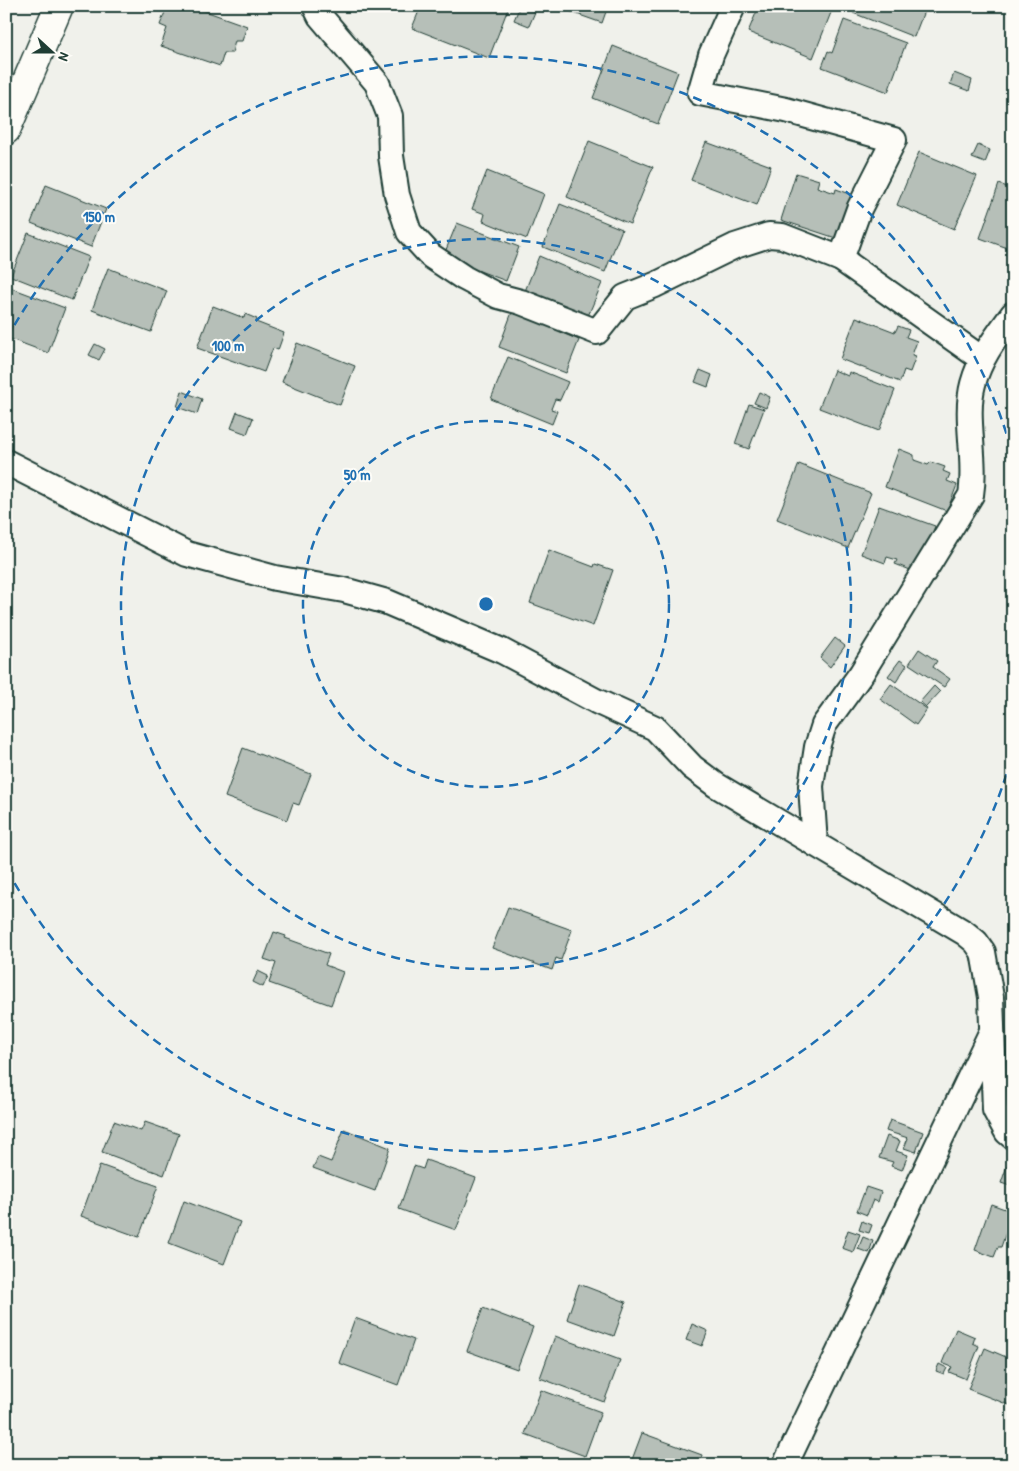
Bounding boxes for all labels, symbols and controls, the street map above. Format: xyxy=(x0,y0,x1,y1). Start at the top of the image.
north arrow xyxy=(28,28,78,78)
text: N xyxy=(54,50,75,64)
text: 150 m xyxy=(83,206,115,227)
text: 100 m xyxy=(212,335,244,356)
text: 50 m xyxy=(344,464,370,485)
centre of rings xyxy=(477,595,495,613)

